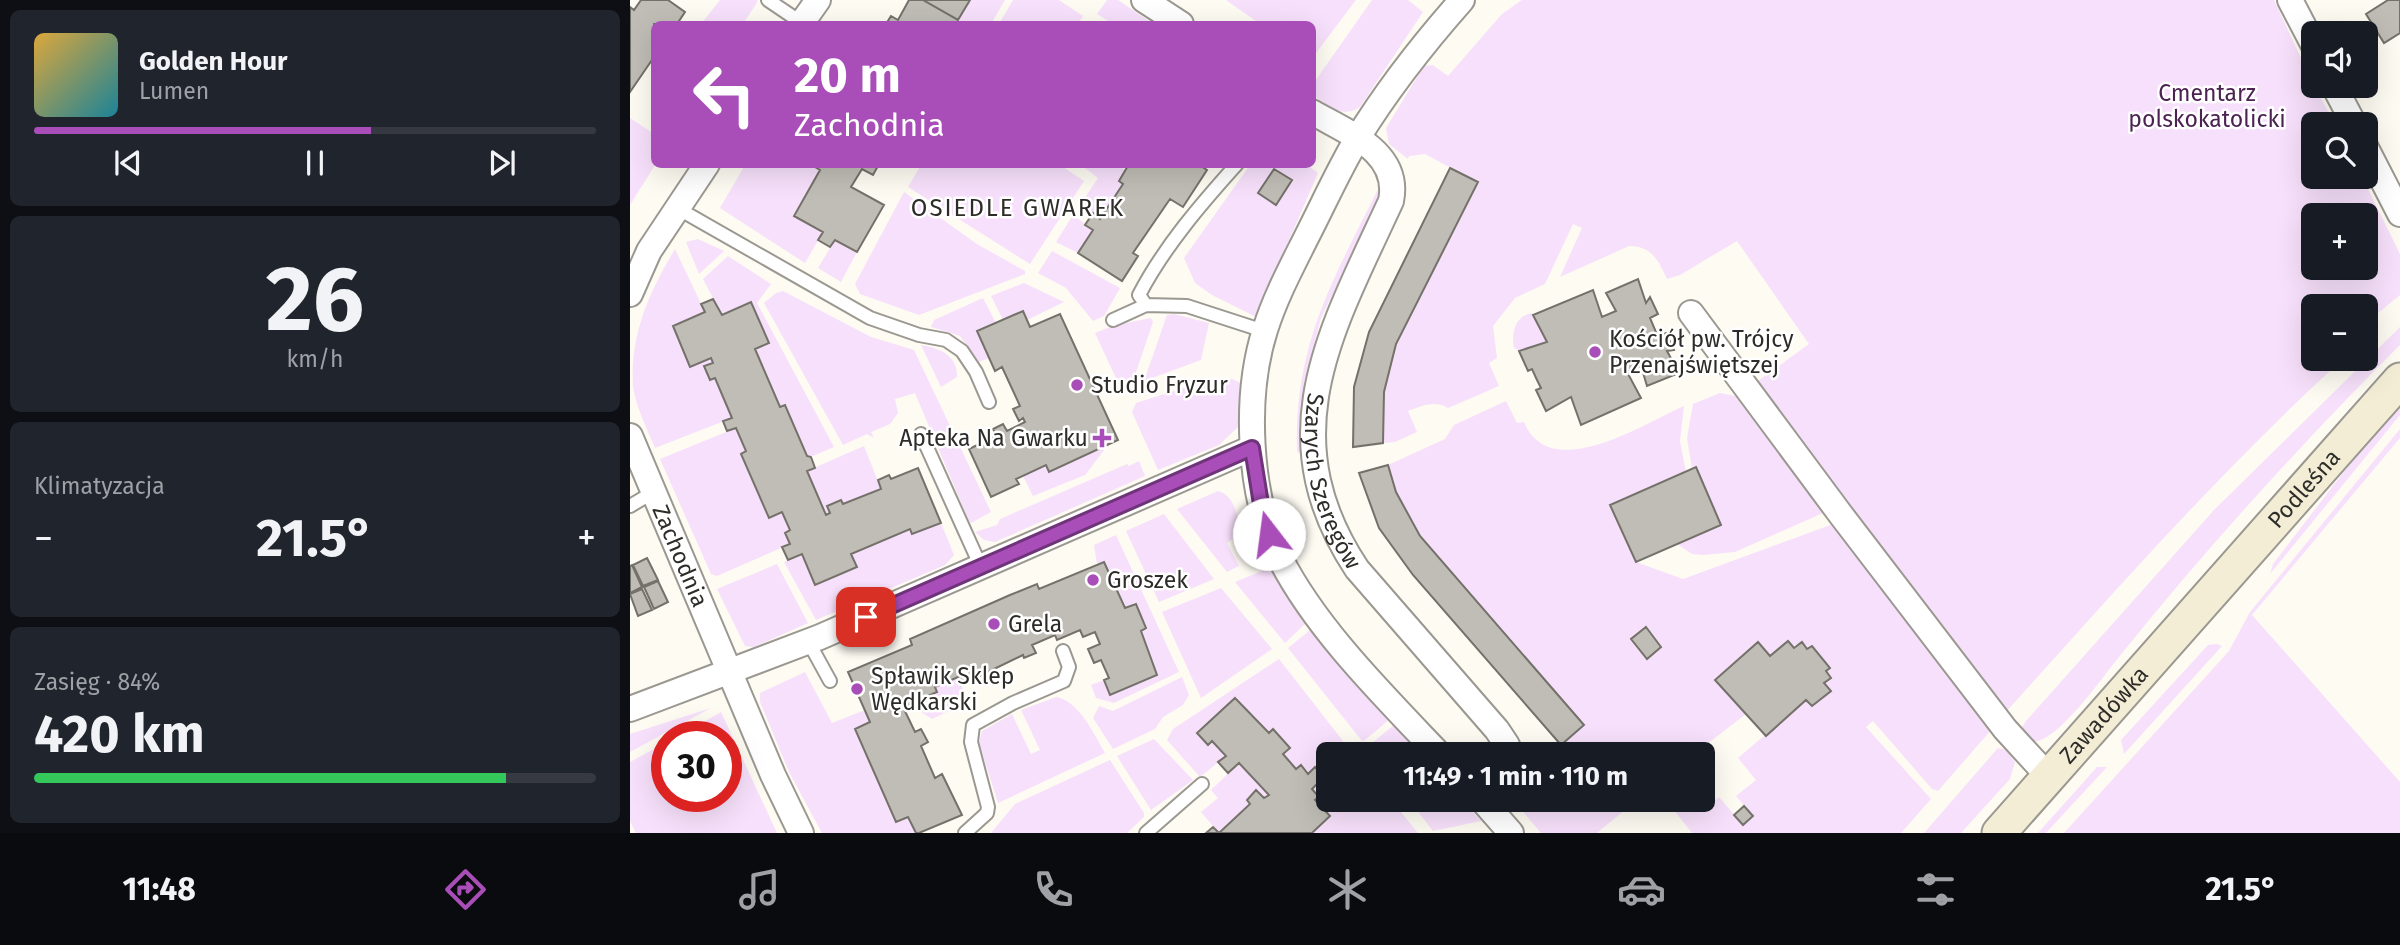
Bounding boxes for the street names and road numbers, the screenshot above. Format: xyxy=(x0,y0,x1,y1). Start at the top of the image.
street label: Szarych Szeregów xyxy=(1299,391,1368,575)
street label: Podleśna xyxy=(2262,443,2346,534)
street label: Zachodnia xyxy=(647,500,714,611)
street label: Zawadówka xyxy=(2053,660,2154,769)

